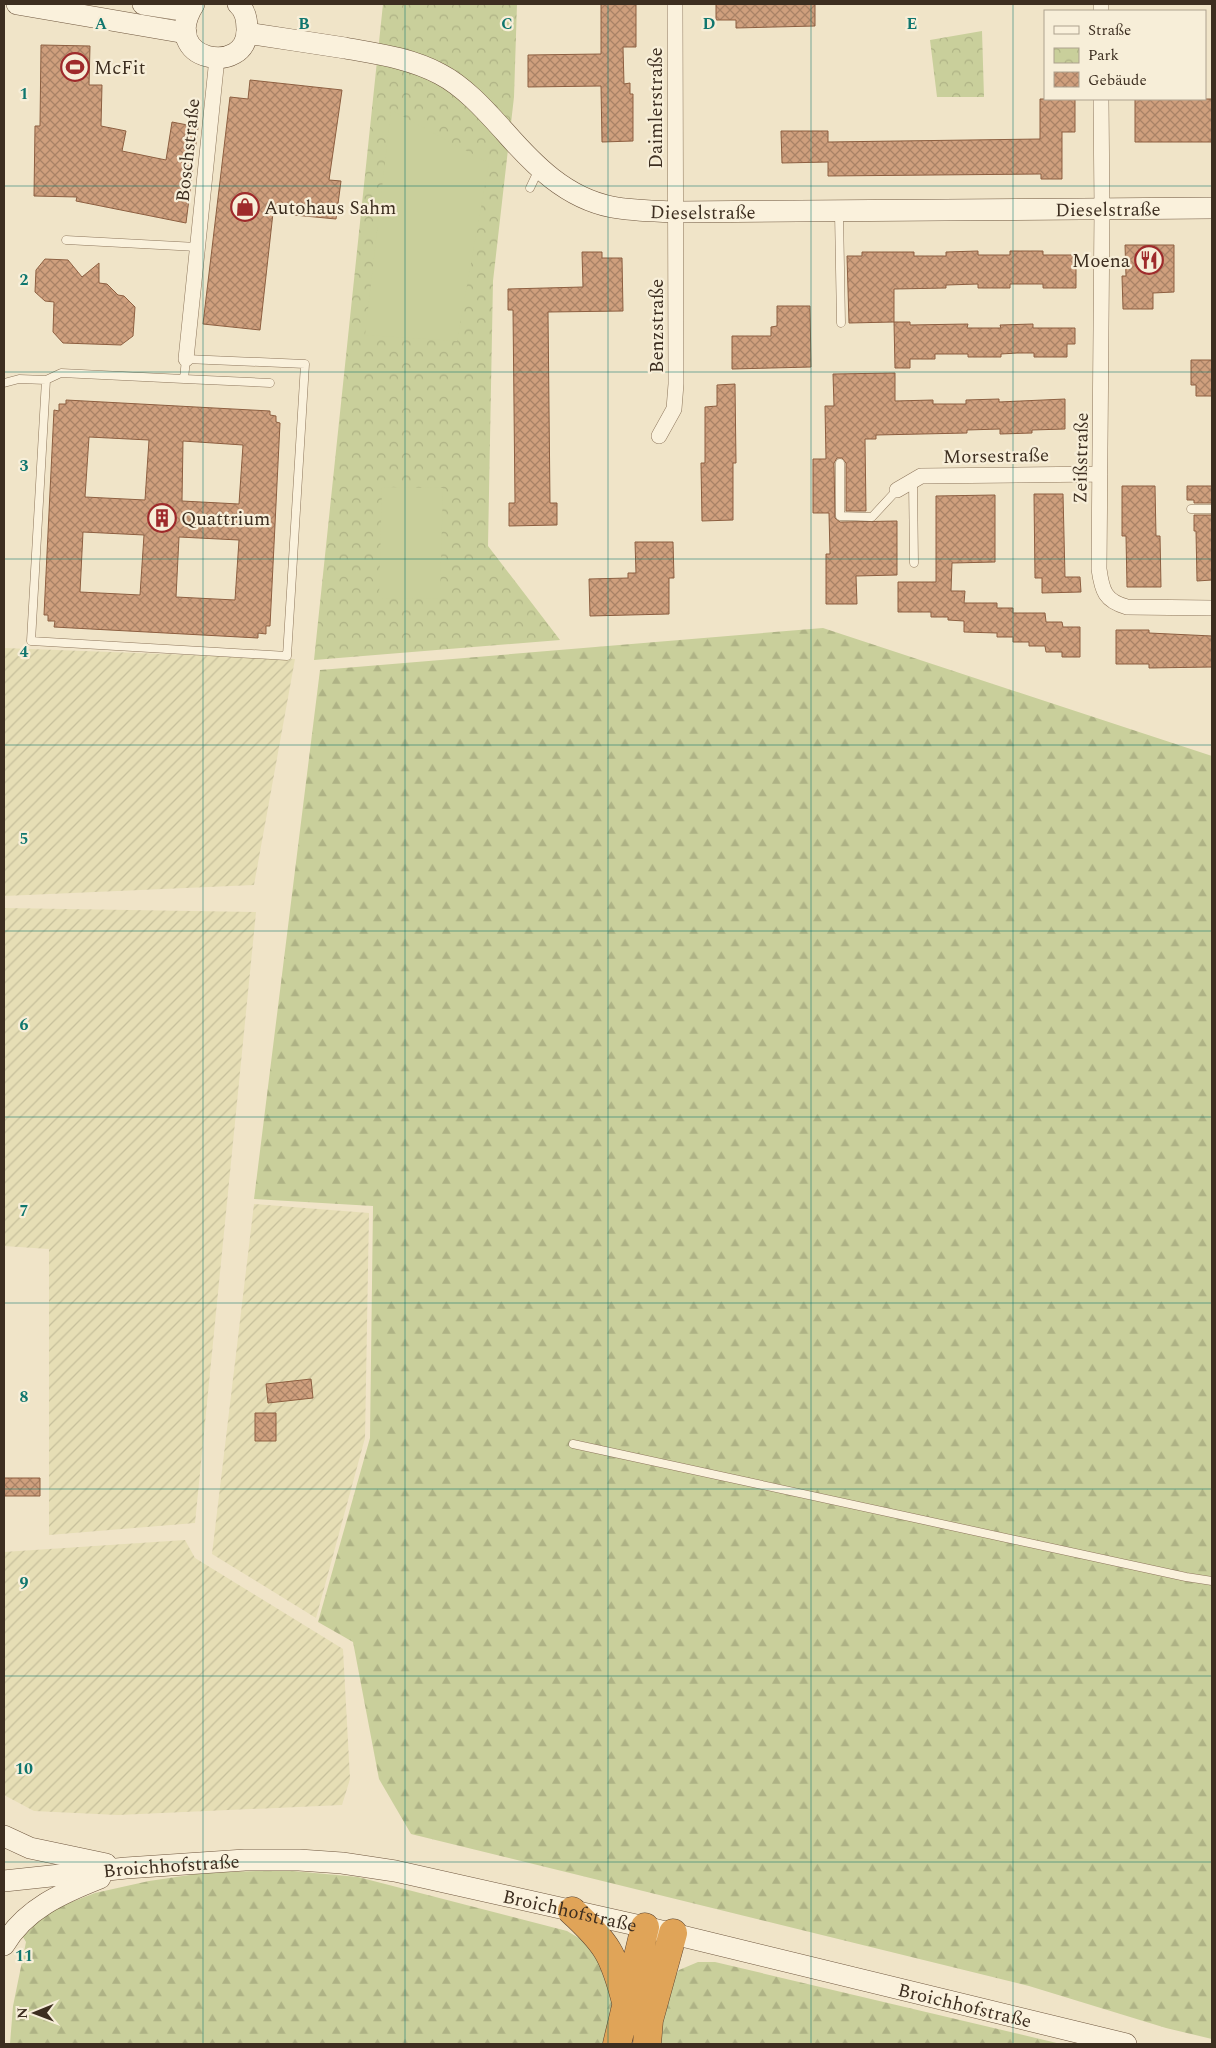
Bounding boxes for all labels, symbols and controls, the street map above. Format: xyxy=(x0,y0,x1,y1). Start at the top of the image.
legend xyxy=(1044,10,1206,100)
text: A xyxy=(95,12,108,36)
text: B xyxy=(298,12,310,36)
text: C xyxy=(501,12,513,36)
text: D xyxy=(703,12,716,36)
text: E xyxy=(907,12,917,36)
text: Straße xyxy=(1088,19,1131,42)
text: Park xyxy=(1088,44,1119,67)
street label: Daimlerstraße xyxy=(642,47,671,169)
sports icon: McFit xyxy=(60,52,90,82)
place label: McFit xyxy=(94,54,146,83)
text: Gebäude xyxy=(1088,69,1147,92)
text: 1 xyxy=(20,82,28,106)
street label: Boschstraße xyxy=(169,97,208,203)
shop icon: Autohaus Sahm xyxy=(230,192,260,222)
place label: Autohaus Sahm xyxy=(264,194,396,223)
street label: Dieselstraße xyxy=(1055,195,1161,225)
street label: Dieselstraße xyxy=(649,198,756,228)
restaurant icon: Moena xyxy=(1134,245,1164,275)
place label: Moena xyxy=(1072,247,1131,276)
text: 2 xyxy=(20,268,29,292)
street label: Benzstraße xyxy=(643,279,672,373)
street label: Zeißstraße xyxy=(1066,412,1097,504)
street label: Morsestraße xyxy=(943,441,1049,472)
text: 3 xyxy=(20,454,29,478)
building icon: Quattrium xyxy=(147,503,177,533)
place label: Quattrium xyxy=(181,505,270,534)
text: 4 xyxy=(20,640,29,664)
text: 5 xyxy=(20,827,28,851)
text: 6 xyxy=(20,1013,29,1037)
text: 7 xyxy=(20,1199,29,1223)
text: 8 xyxy=(20,1385,29,1409)
text: 9 xyxy=(20,1571,29,1595)
text: 10 xyxy=(15,1757,33,1781)
street label: Broichhofstraße xyxy=(102,1847,241,1886)
street label: Broichhofstraße xyxy=(500,1883,640,1941)
text: 11 xyxy=(15,1944,33,1968)
street label: Broichhofstraße xyxy=(895,1976,1034,2037)
north arrow xyxy=(10,1988,60,2038)
text: N xyxy=(12,2007,33,2019)

